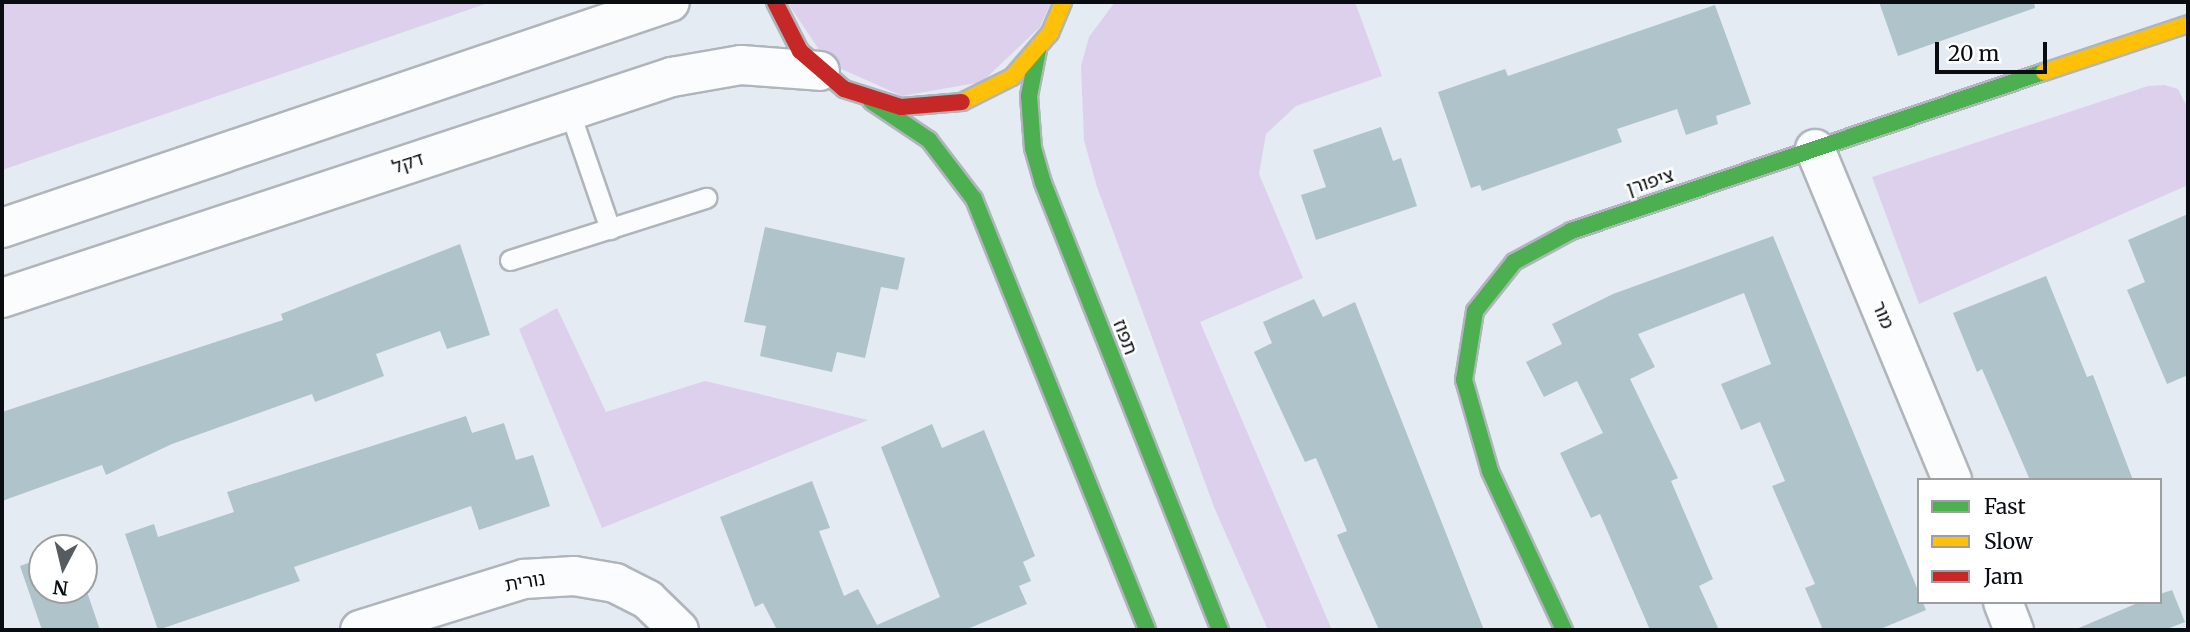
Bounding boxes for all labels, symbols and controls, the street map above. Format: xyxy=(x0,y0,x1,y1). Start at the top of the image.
scale bar xyxy=(1938,28,2050,72)
text: 20 m xyxy=(1948,40,1999,67)
street label: דקל xyxy=(389,147,427,179)
street label: ציפורן xyxy=(1623,164,1677,200)
street label: מור xyxy=(1867,298,1899,332)
street label: תפוז xyxy=(1108,316,1142,358)
legend xyxy=(1917,478,2162,604)
text: Fast xyxy=(1984,493,2026,520)
text: Slow xyxy=(1984,528,2033,555)
north arrow xyxy=(28,534,98,604)
text: Jam xyxy=(1984,563,2023,590)
street label: נורית xyxy=(503,567,547,597)
text: N xyxy=(52,575,70,601)

